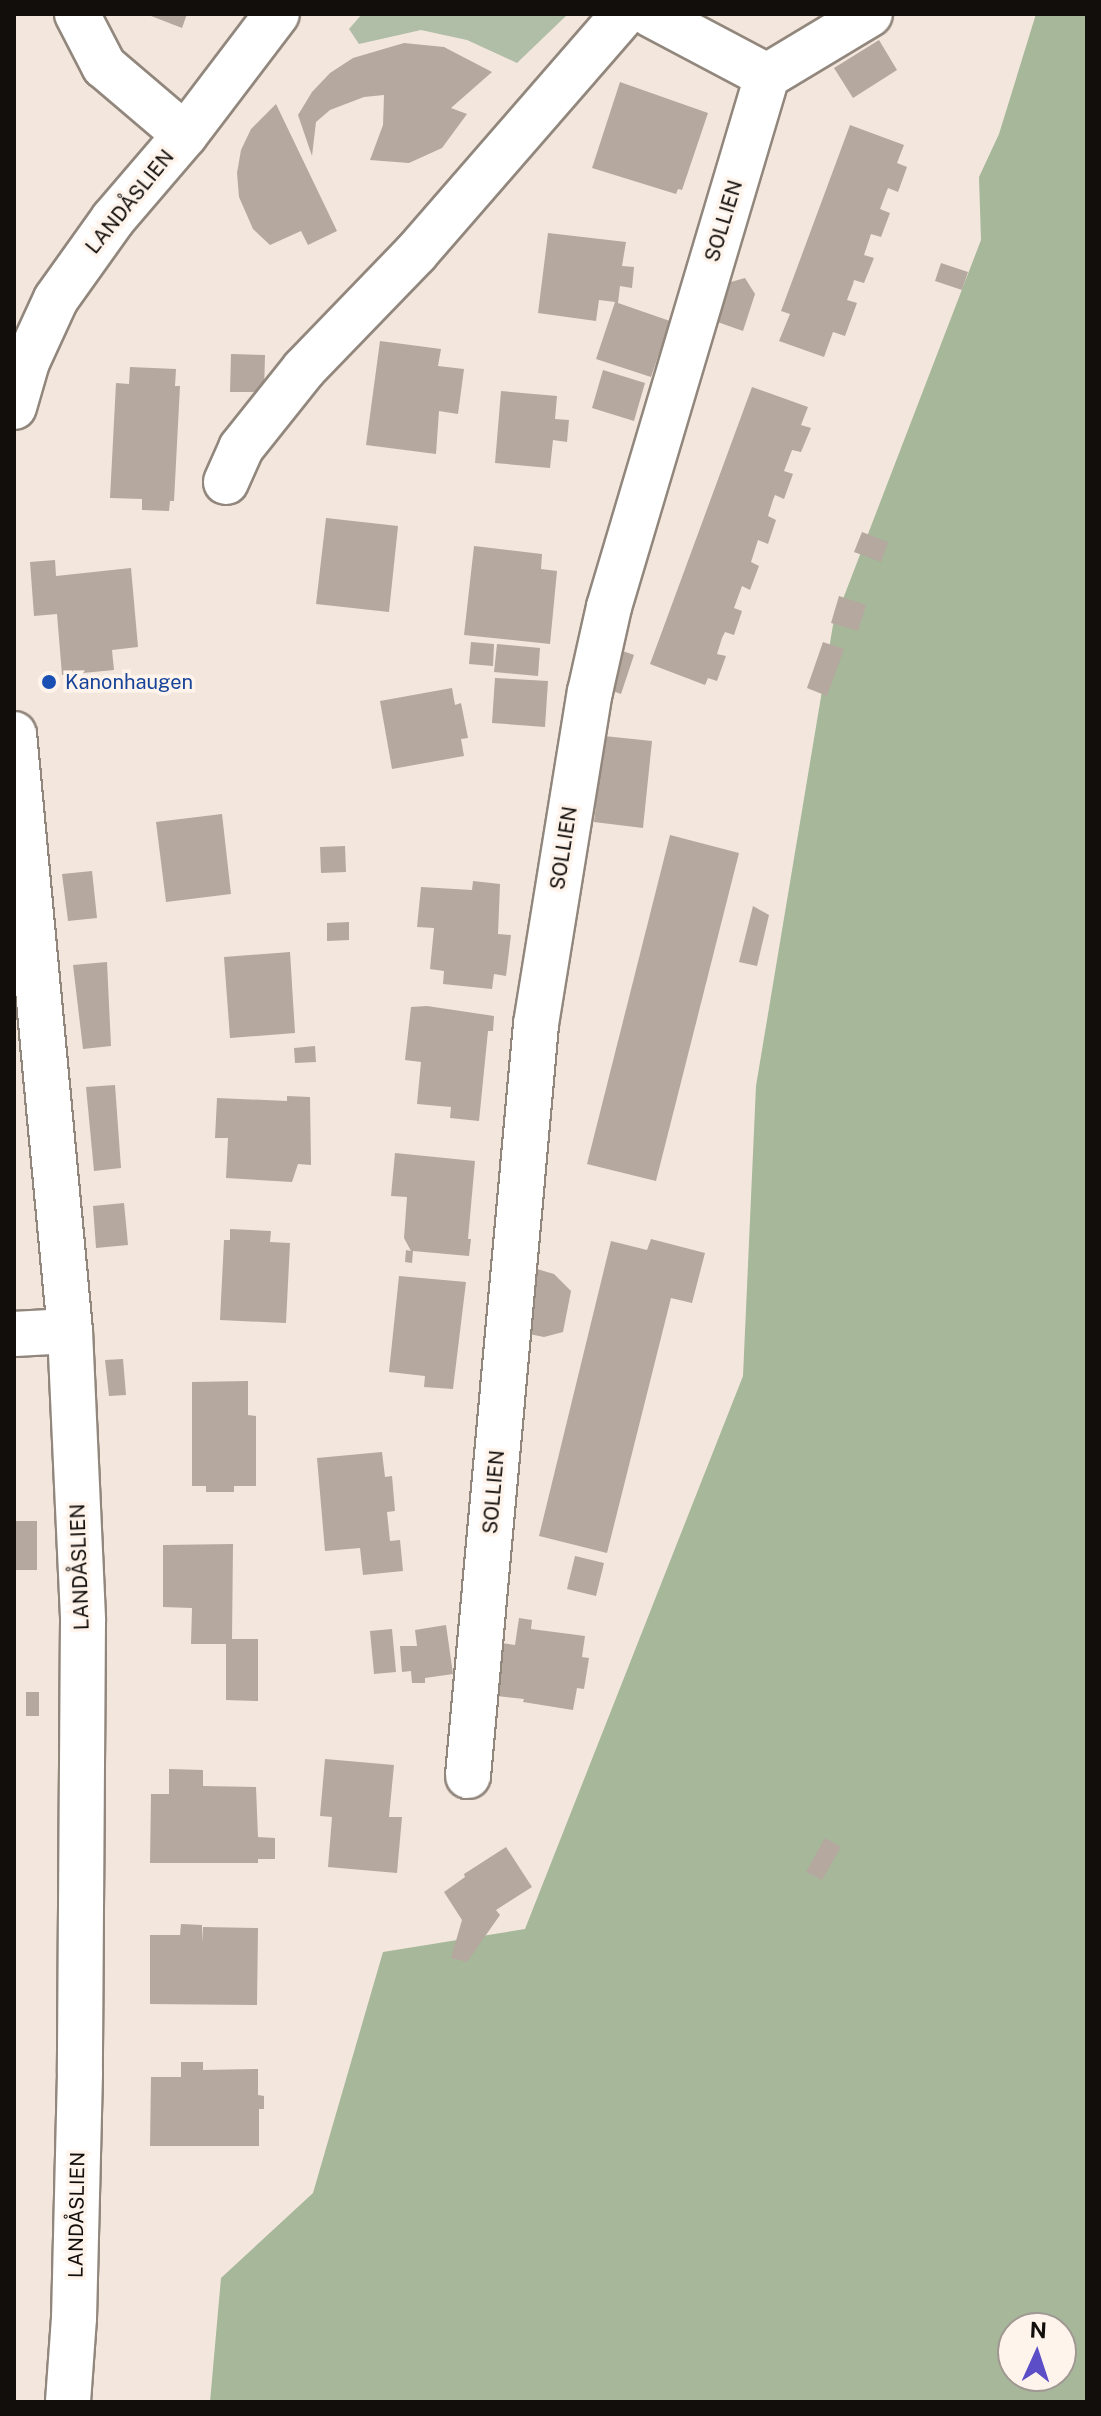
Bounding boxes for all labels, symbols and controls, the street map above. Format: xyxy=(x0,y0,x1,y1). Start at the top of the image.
street label: LANDÅSLIEN xyxy=(81,145,179,259)
street label: SOLLIEN xyxy=(700,177,748,265)
place label: Kanonhaugen xyxy=(65,670,193,694)
marker: Kanonhaugen xyxy=(40,673,58,691)
street label: SOLLIEN xyxy=(546,805,582,891)
street label: SOLLIEN xyxy=(478,1449,510,1535)
street label: LANDÅSLIEN xyxy=(66,1503,94,1631)
street label: LANDÅSLIEN xyxy=(64,2152,90,2278)
north arrow xyxy=(997,2312,1077,2392)
text: N xyxy=(1029,2317,1047,2343)

